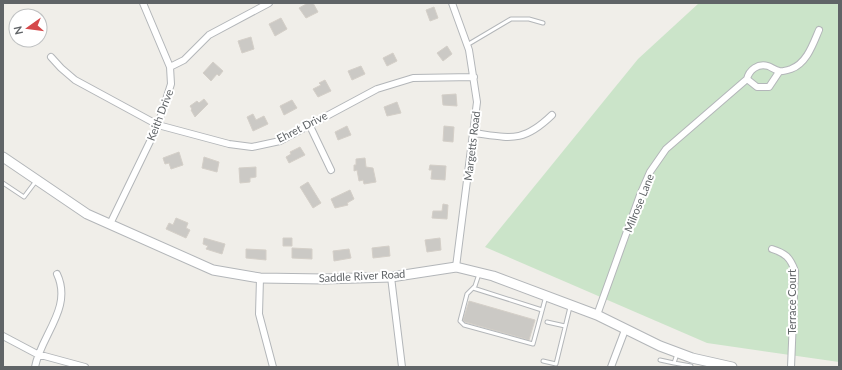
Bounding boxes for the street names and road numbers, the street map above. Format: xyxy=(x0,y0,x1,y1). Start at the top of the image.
street label: Keith Drive xyxy=(144,87,175,143)
street label: Ehret Drive xyxy=(274,108,329,145)
street label: Margetts Road xyxy=(461,110,482,182)
street label: Milrose Lane xyxy=(621,172,656,234)
street label: Saddle River Road xyxy=(318,267,406,284)
street label: Terrace Court xyxy=(785,269,798,335)

